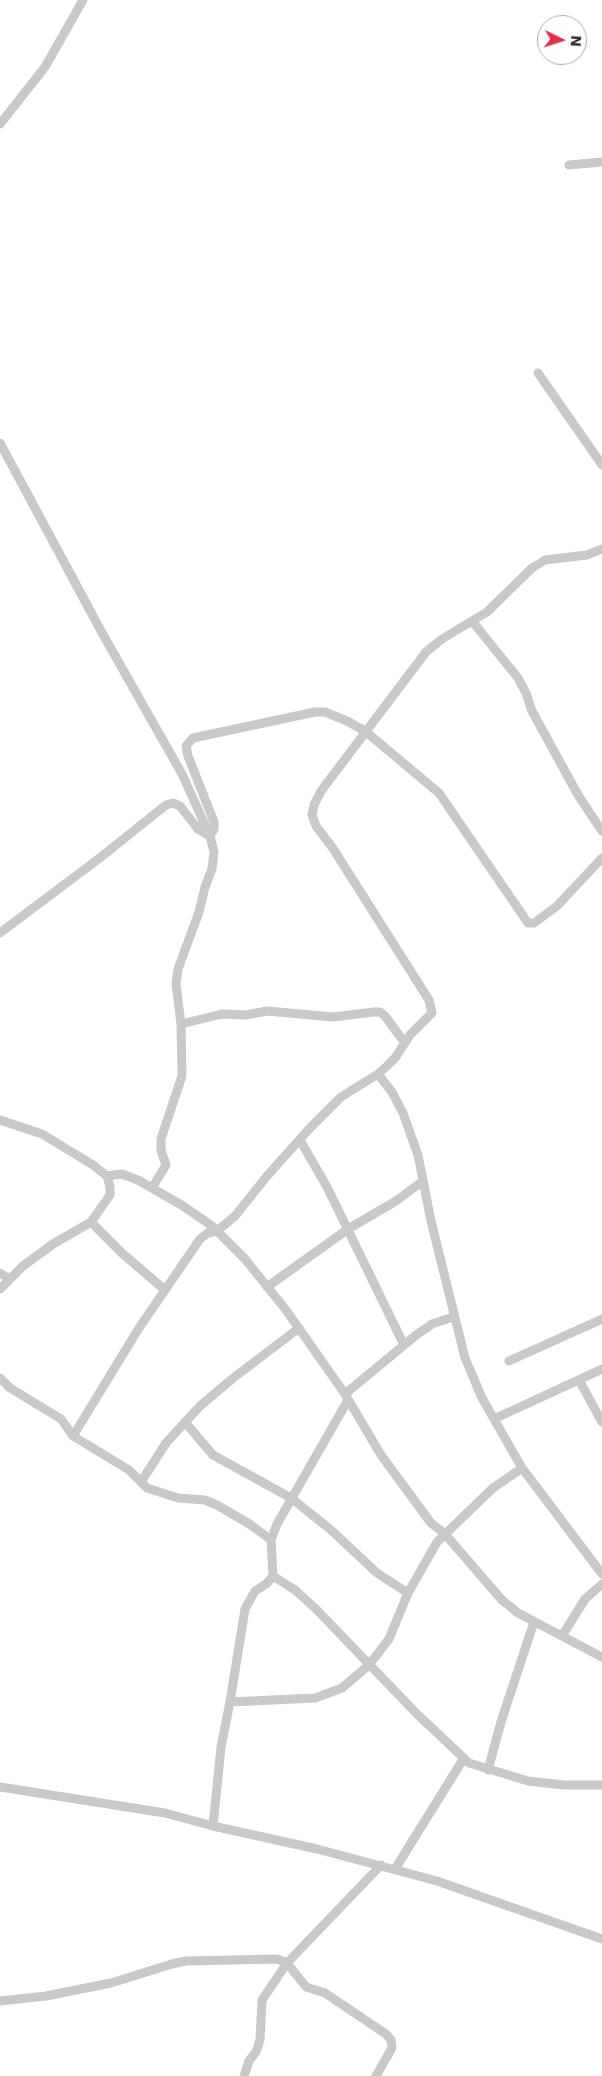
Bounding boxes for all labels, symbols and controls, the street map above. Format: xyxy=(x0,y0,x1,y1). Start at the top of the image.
north arrow xyxy=(537,15,587,65)
text: N xyxy=(568,35,584,47)

